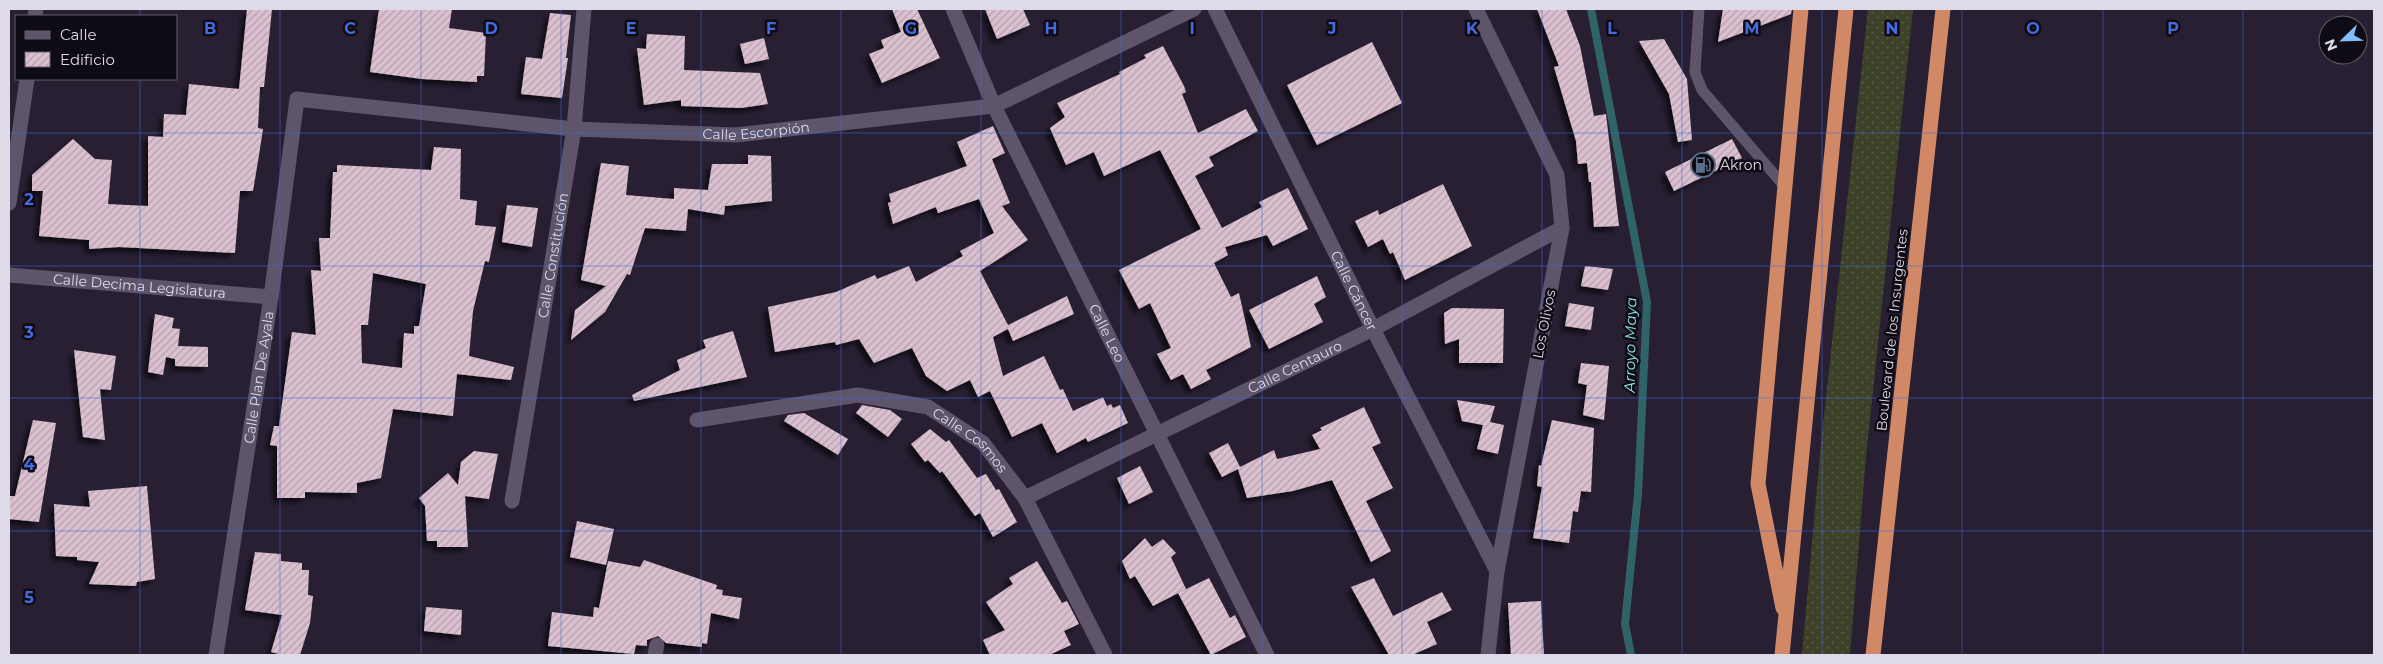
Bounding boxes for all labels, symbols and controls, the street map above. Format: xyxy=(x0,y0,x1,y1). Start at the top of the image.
legend xyxy=(15,15,178,80)
north arrow xyxy=(2318,15,2368,65)
text: B xyxy=(204,19,216,38)
text: C xyxy=(344,19,356,38)
text: D xyxy=(484,19,498,38)
text: E xyxy=(626,19,636,38)
text: F xyxy=(766,19,776,38)
text: G xyxy=(905,19,917,38)
text: H xyxy=(1045,19,1057,38)
text: I xyxy=(1189,19,1195,38)
text: J xyxy=(1327,19,1336,38)
text: K xyxy=(1466,19,1479,38)
text: L xyxy=(1607,19,1617,38)
text: M xyxy=(1744,19,1760,38)
text: N xyxy=(1886,19,1898,38)
text: O xyxy=(2026,19,2040,38)
text: P xyxy=(2167,19,2179,38)
text: Calle xyxy=(60,25,97,44)
text: N xyxy=(2321,36,2342,54)
text: Edificio xyxy=(60,50,115,69)
street label: Calle Escorpión xyxy=(702,118,811,144)
fuel station icon: Akron xyxy=(1690,152,1716,178)
place label: Akron xyxy=(1720,156,1762,174)
text: 2 xyxy=(24,190,34,209)
street label: Calle Constitución xyxy=(534,191,572,319)
street label: Boulevard de los Insurgentes xyxy=(1872,228,1912,432)
street label: Calle Cáncer xyxy=(1327,247,1382,334)
street label: Calle Decima Legislatura xyxy=(52,270,227,302)
street label: Los Olivos xyxy=(1529,288,1560,360)
water label: Arroyo Maya xyxy=(1620,297,1640,394)
street label: Calle Leo xyxy=(1085,301,1129,366)
street label: Calle Plan De Ayala xyxy=(240,310,278,445)
text: 3 xyxy=(23,323,34,342)
street label: Calle Centauro xyxy=(1245,336,1345,397)
street label: Calle Cosmos xyxy=(929,403,1012,476)
text: 4 xyxy=(23,455,35,474)
text: 5 xyxy=(24,588,34,607)

